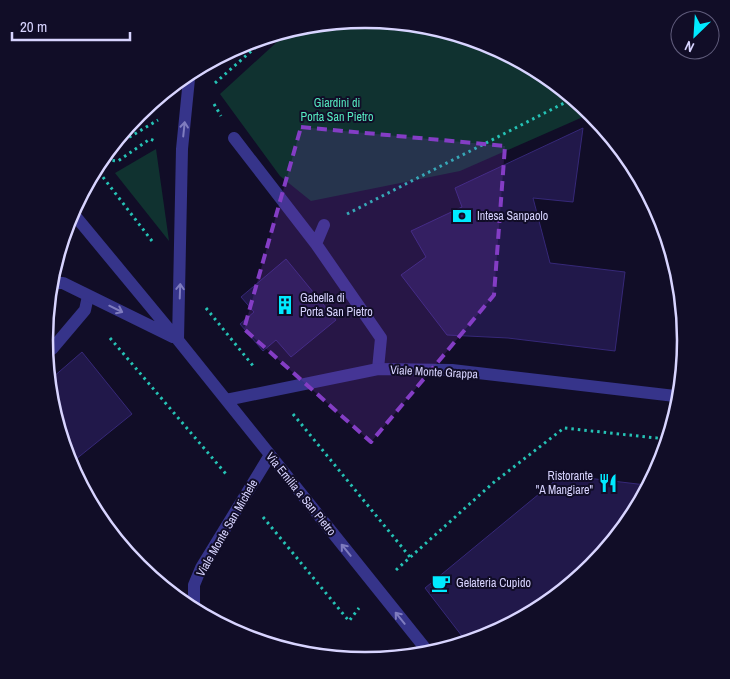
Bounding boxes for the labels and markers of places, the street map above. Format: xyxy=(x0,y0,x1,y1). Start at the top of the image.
bank icon: Intesa Sanpaolo xyxy=(451,205,473,227)
place label: Intesa Sanpaolo xyxy=(477,208,548,224)
place label: Gabella di Porta San Pietro xyxy=(300,290,373,320)
building icon: Gabella di Porta San Pietro xyxy=(274,294,296,316)
place label: Ristorante "A Mangiare" xyxy=(536,468,594,498)
restaurant icon: Ristorante "A Mangiare" xyxy=(597,472,619,494)
cafe icon: Gelateria Cupido xyxy=(430,572,452,594)
place label: Gelateria Cupido xyxy=(456,575,531,591)

